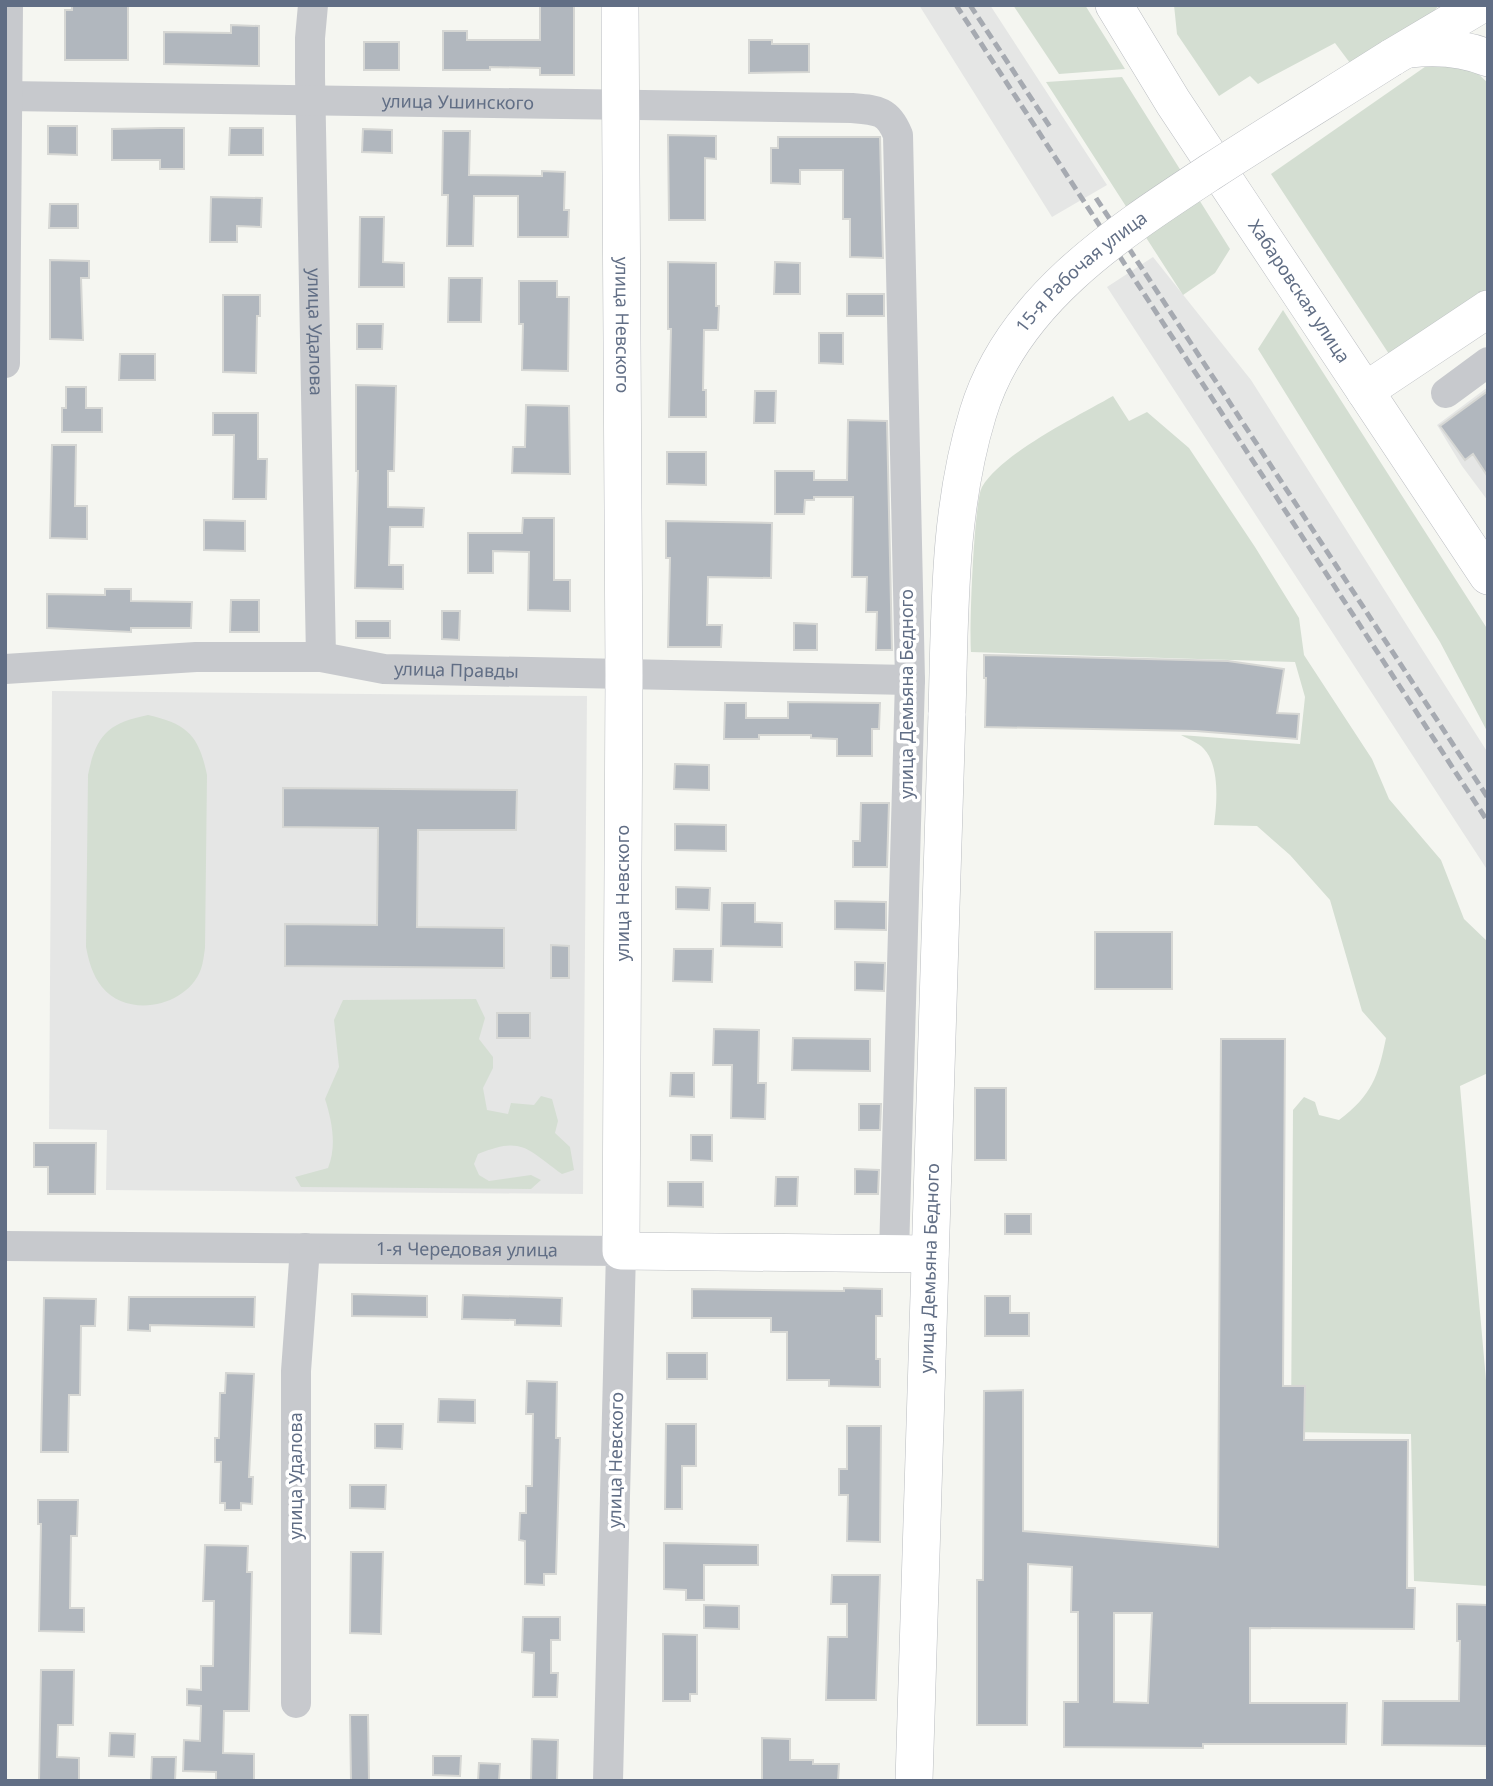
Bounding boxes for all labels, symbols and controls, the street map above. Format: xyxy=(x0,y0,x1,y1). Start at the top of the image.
street label: улица Ушинского xyxy=(382,88,534,114)
street label: 15-я Рабочая улица xyxy=(1010,205,1151,337)
street label: Хабаровская улица xyxy=(1243,215,1356,367)
street label: улица Невского xyxy=(611,257,635,393)
street label: улица Удалова xyxy=(303,268,329,396)
street label: улица Демьяна Бедного xyxy=(894,589,918,799)
street label: улица Правды xyxy=(394,656,519,683)
street label: улица Невского xyxy=(610,825,634,961)
street label: улица Демьяна Бедного xyxy=(914,1163,944,1374)
street label: 1-я Чередовая улица xyxy=(376,1236,558,1261)
street label: улица Невского xyxy=(602,1392,628,1528)
street label: улица Удалова xyxy=(283,1412,307,1540)

